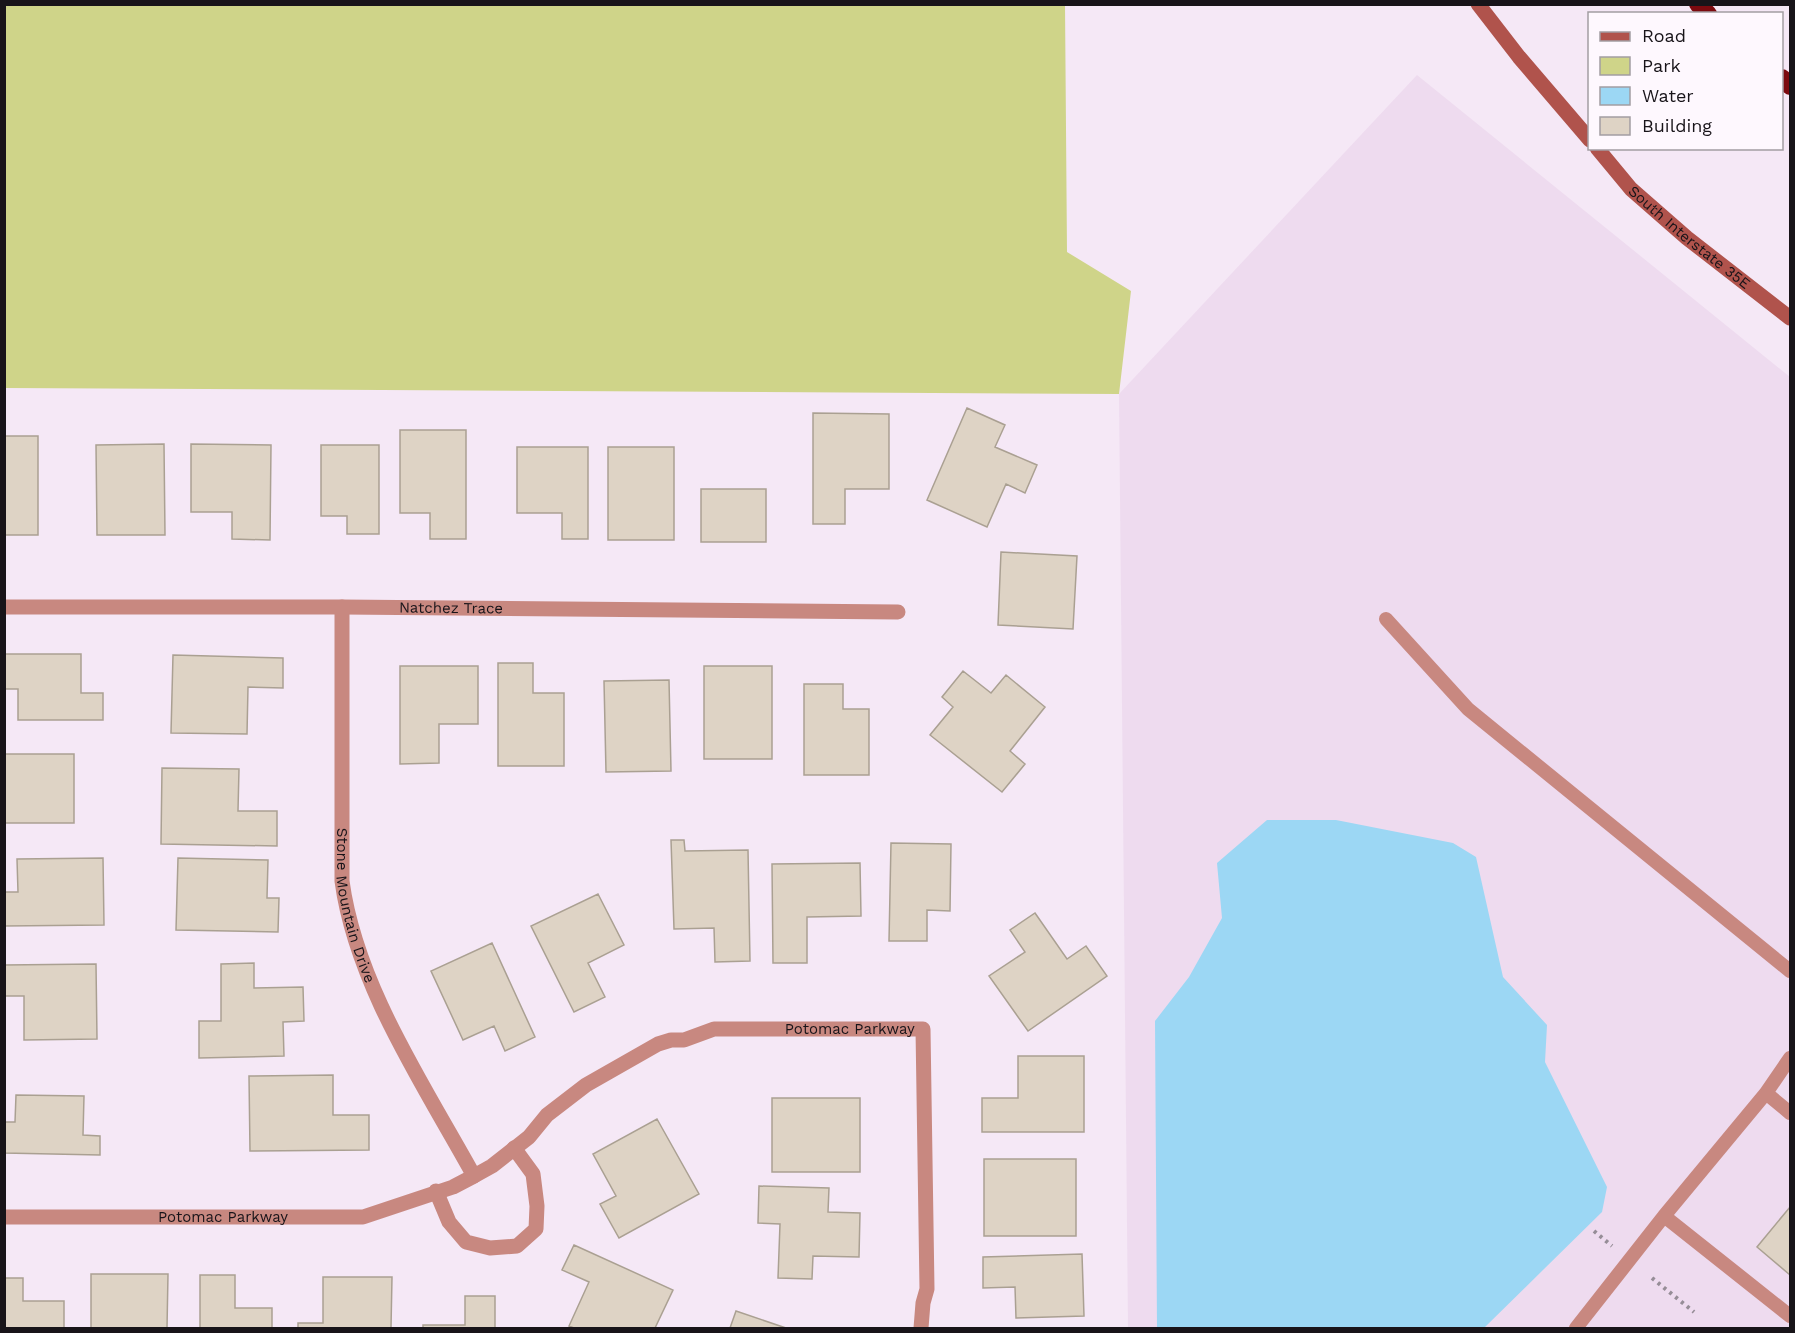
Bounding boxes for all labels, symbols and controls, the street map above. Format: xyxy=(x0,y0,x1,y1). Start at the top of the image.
legend xyxy=(1588,12,1783,150)
text: Road xyxy=(1642,25,1686,46)
text: Park xyxy=(1642,55,1681,76)
text: Water xyxy=(1642,85,1694,106)
text: Building xyxy=(1642,115,1712,136)
street label: South Interstate 35E xyxy=(1625,182,1754,293)
street label: Natchez Trace xyxy=(399,599,503,617)
street label: Stone Mountain Drive xyxy=(332,828,379,985)
street label: Potomac Parkway xyxy=(785,1020,915,1038)
street label: Potomac Parkway xyxy=(158,1208,288,1226)

